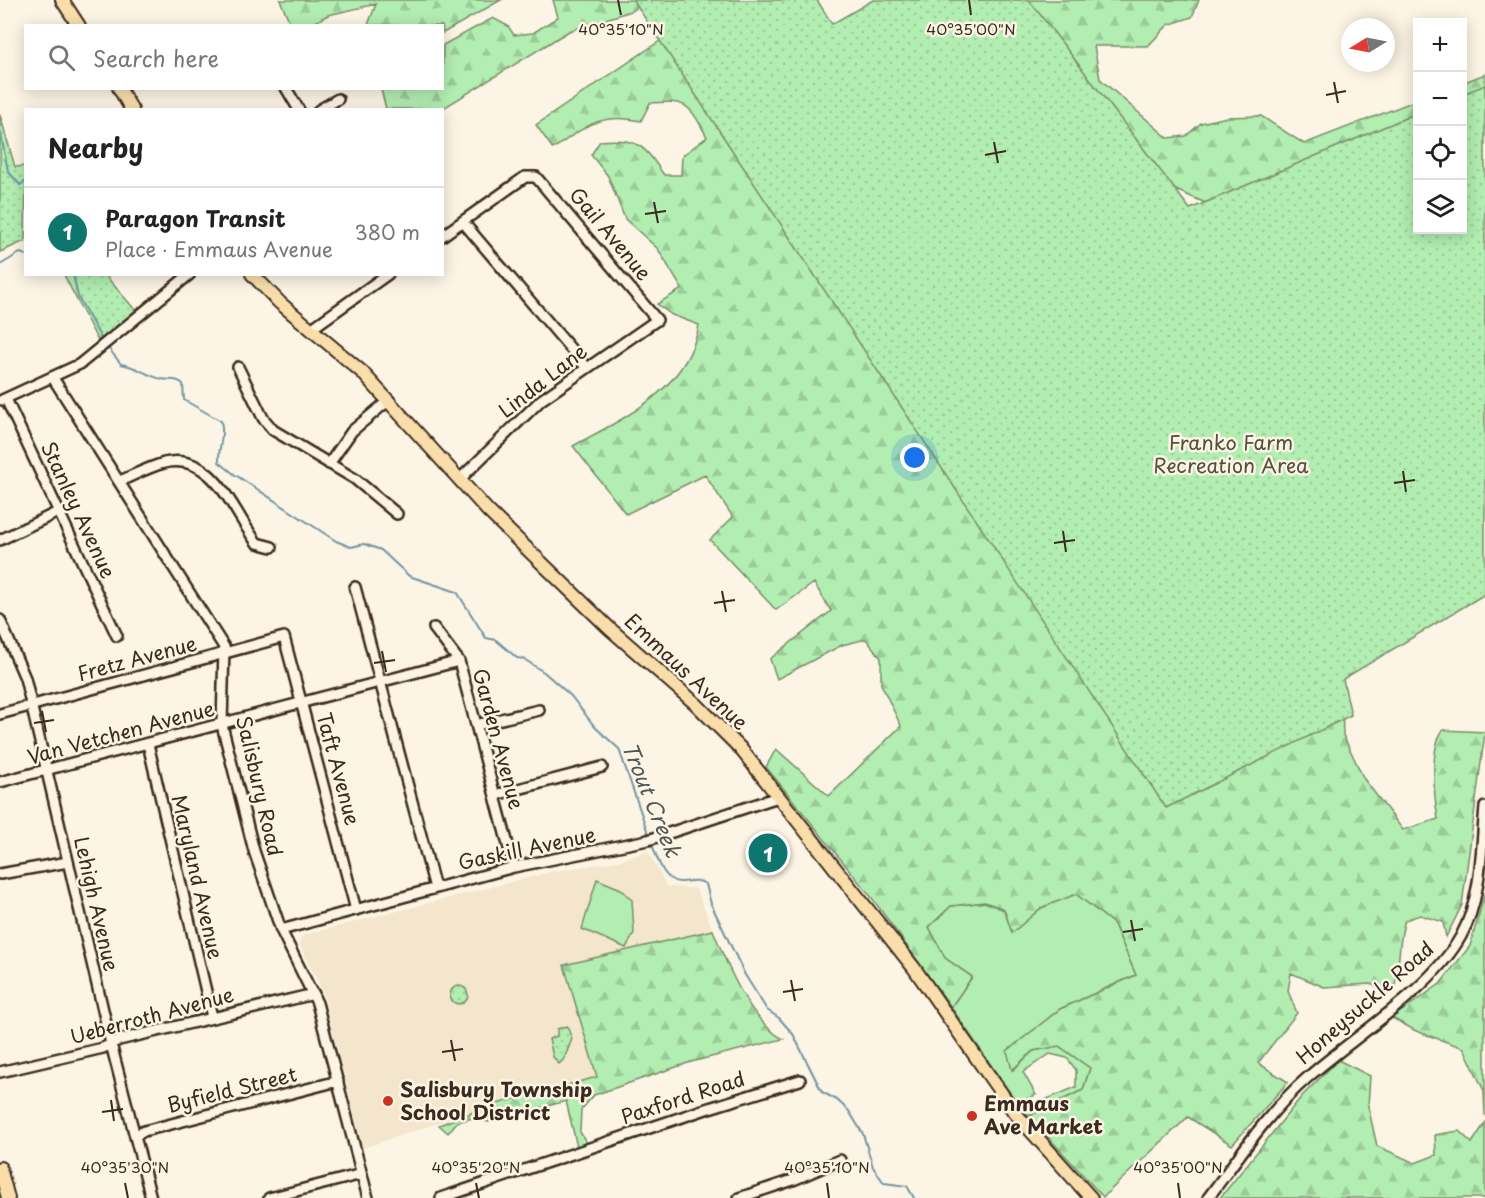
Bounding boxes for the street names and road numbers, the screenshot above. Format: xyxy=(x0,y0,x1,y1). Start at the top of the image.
street label: Gail Avenue xyxy=(563,180,659,287)
street label: Linda Lane xyxy=(491,336,593,425)
street label: Stanley Avenue xyxy=(34,436,124,583)
street label: Emmaus Avenue xyxy=(618,606,755,737)
street label: Fretz Avenue xyxy=(74,628,200,688)
street label: Garden Avenue xyxy=(466,665,532,813)
street label: Van Vetchen Avenue xyxy=(24,693,218,771)
street label: Taft Avenue xyxy=(310,709,368,829)
street label: Salisbury Road xyxy=(229,713,291,859)
street label: Maryland Avenue xyxy=(164,792,231,962)
street label: Gaskill Avenue xyxy=(455,819,598,877)
street label: Lehigh Avenue xyxy=(67,834,127,974)
street label: Honeysuckle Road xyxy=(1289,934,1440,1071)
street label: Ueberroth Avenue xyxy=(67,979,237,1051)
street label: Byfield Street xyxy=(164,1058,300,1120)
street label: Paxford Road xyxy=(617,1063,748,1131)

